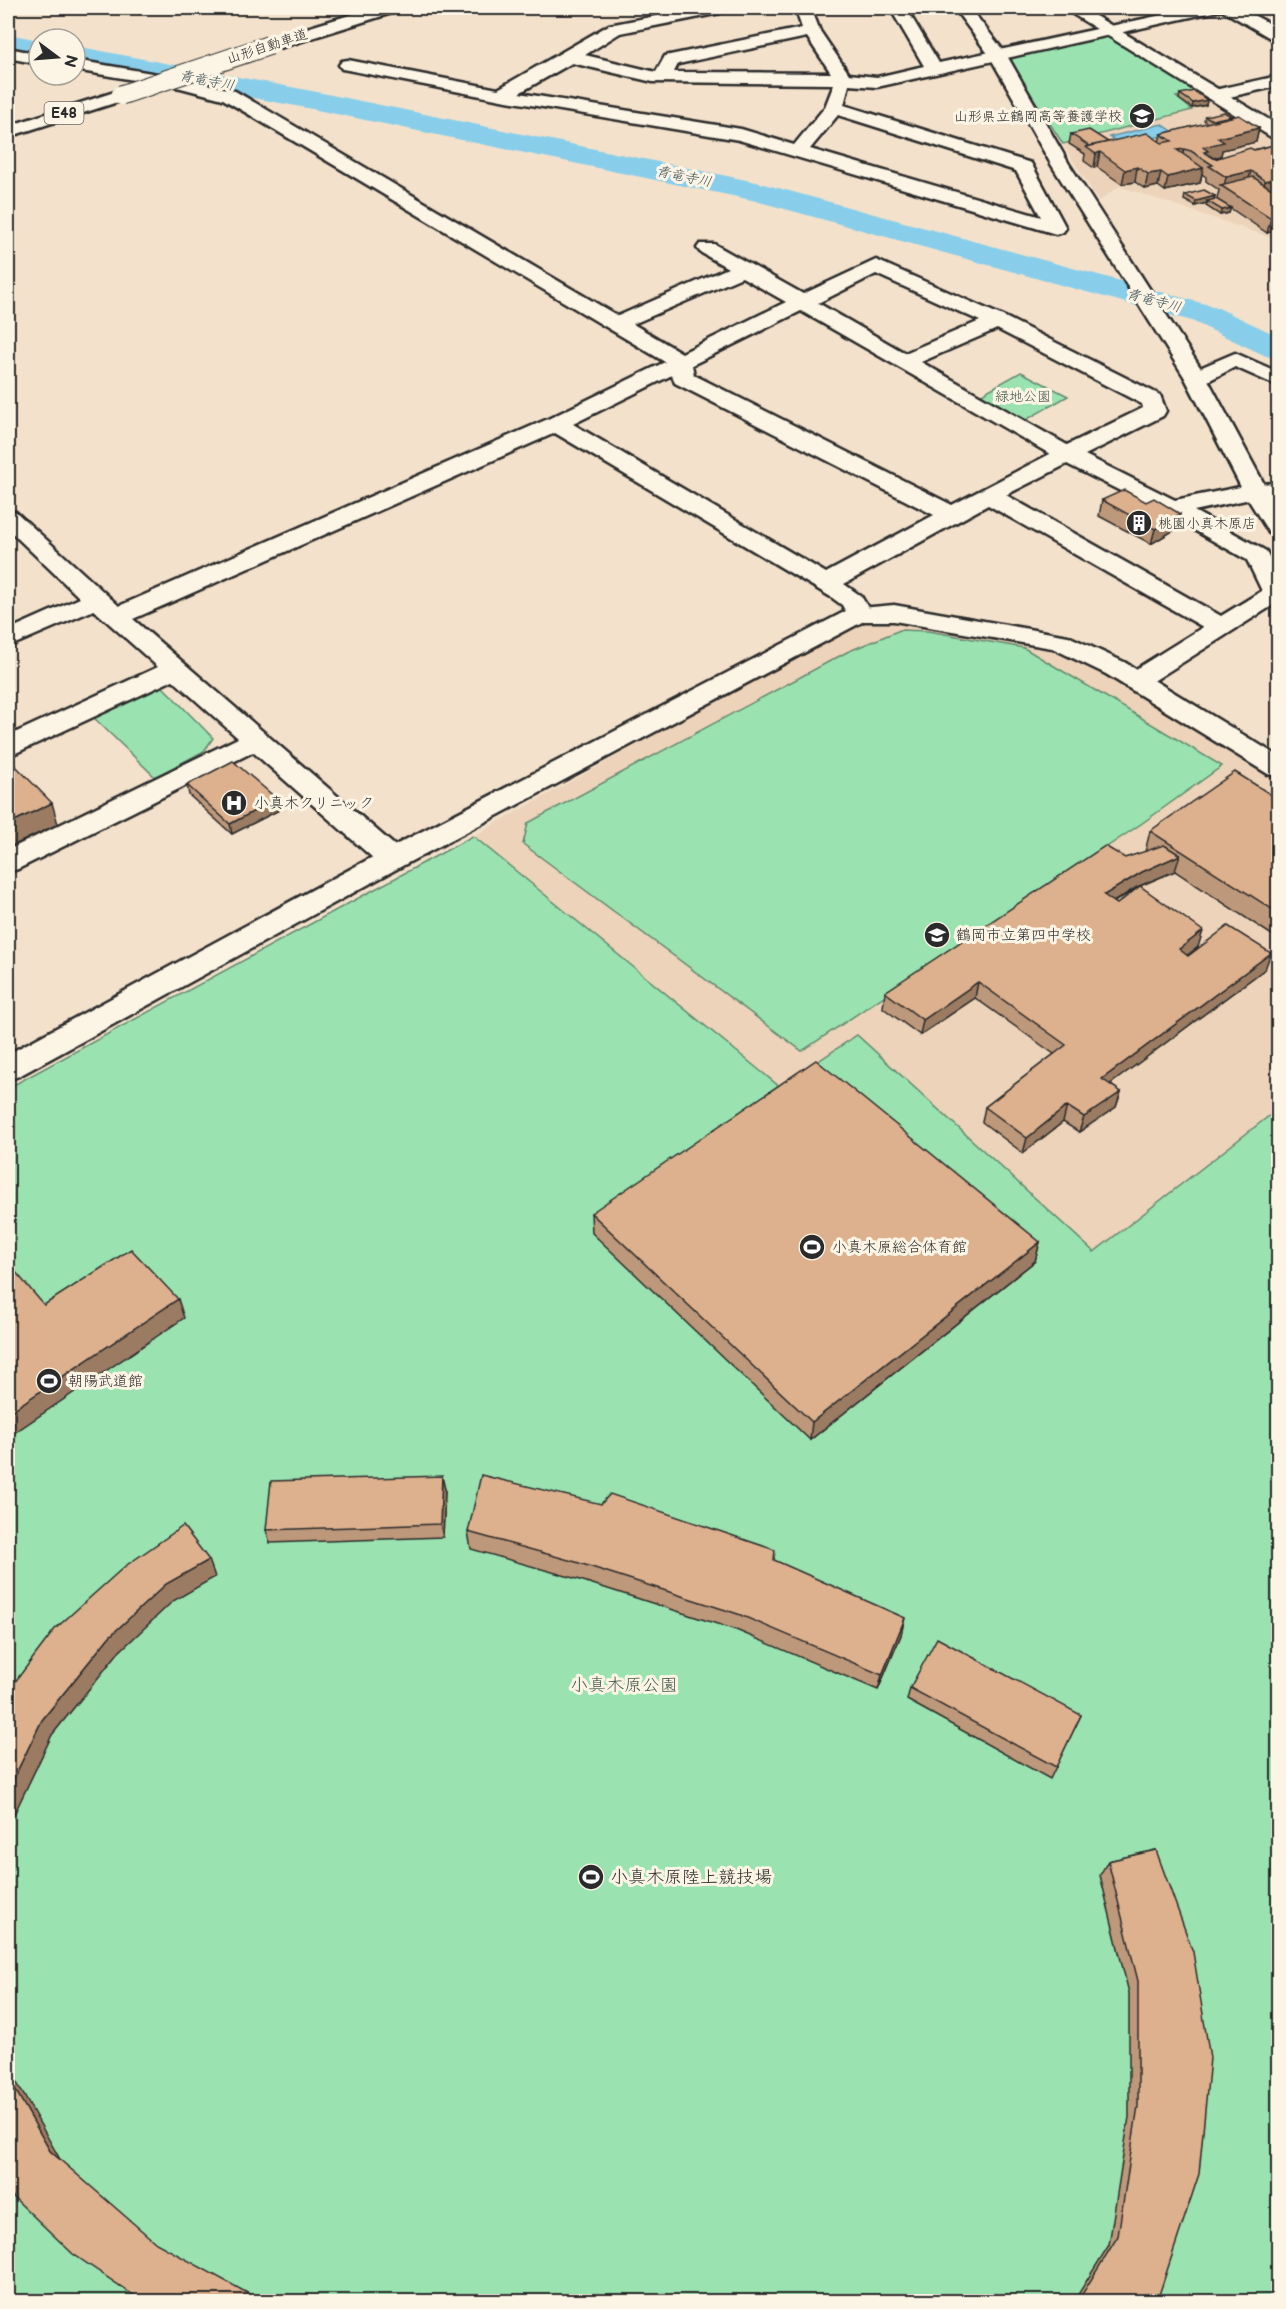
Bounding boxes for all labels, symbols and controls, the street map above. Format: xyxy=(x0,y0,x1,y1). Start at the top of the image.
street label: 山形自動車道 xyxy=(225,25,310,68)
north arrow xyxy=(27,27,87,87)
text: N xyxy=(59,52,81,69)
water label: 青竜寺川 xyxy=(178,67,236,94)
school or university icon: 山形県立鶴岡高等養護学校 xyxy=(1127,101,1157,131)
road number: E48 xyxy=(44,102,84,124)
place label: 山形県立鶴岡高等養護学校 xyxy=(954,108,1122,125)
water label: 青竜寺川 xyxy=(655,162,713,191)
water label: 青竜寺川 xyxy=(1125,285,1183,316)
park label: 緑地公園 xyxy=(995,388,1051,405)
building icon: 桃園小真木原店 xyxy=(1124,508,1154,538)
place label: 桃園小真木原店 xyxy=(1158,515,1256,532)
hospital icon: 小真木クリニック xyxy=(219,788,249,818)
place label: 小真木クリニック xyxy=(254,794,374,813)
school or university icon: 鶴岡市立第四中学校 xyxy=(922,920,952,950)
place label: 鶴岡市立第四中学校 xyxy=(956,926,1091,945)
sports icon: 小真木原総合体育館 xyxy=(797,1232,827,1262)
place label: 小真木原総合体育館 xyxy=(832,1238,967,1257)
sports icon: 朝陽武道館 xyxy=(34,1366,64,1396)
place label: 朝陽武道館 xyxy=(68,1372,143,1391)
park label: 小真木原公園 xyxy=(570,1675,678,1696)
sports icon: 小真木原陸上競技場 xyxy=(576,1862,606,1892)
place label: 小真木原陸上競技場 xyxy=(610,1867,772,1888)

